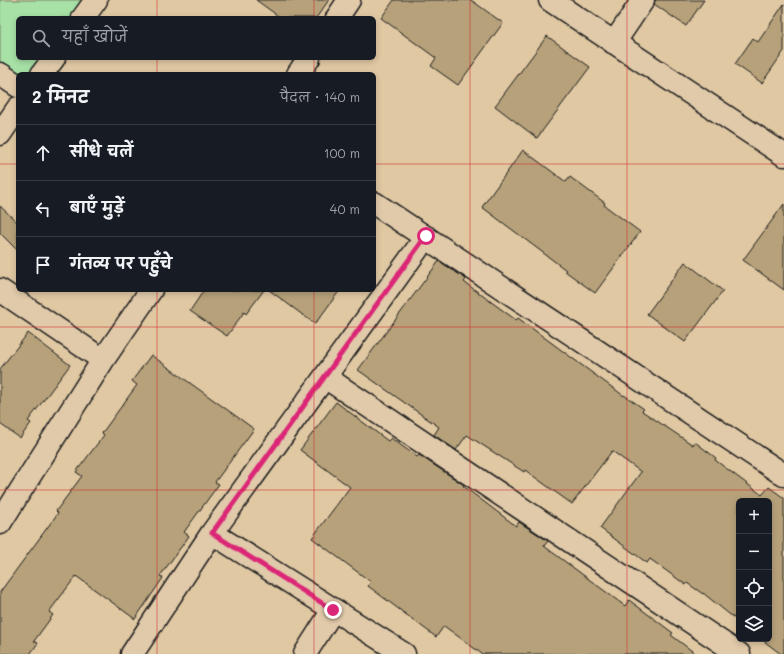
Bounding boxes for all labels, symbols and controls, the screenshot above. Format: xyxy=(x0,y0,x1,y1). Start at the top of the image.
search box xyxy=(16,16,376,60)
text: यहाँ खोजें xyxy=(62,26,127,46)
icon: search xyxy=(30,27,52,49)
text: 2 मिनट xyxy=(32,85,89,107)
text: पैदल · 140 m xyxy=(280,88,360,105)
text: सीधे चलें xyxy=(70,141,133,161)
icon: ahead xyxy=(32,142,54,164)
text: 100 m xyxy=(324,144,360,161)
text: बाएँ मुड़ें xyxy=(70,197,124,217)
icon: left xyxy=(32,198,54,220)
text: 40 m xyxy=(330,200,360,217)
route start xyxy=(417,227,435,245)
text: गंतव्य पर पहुँचे xyxy=(70,253,172,273)
icon: arrive xyxy=(32,254,54,276)
map controls xyxy=(736,498,772,642)
button: + xyxy=(736,498,772,534)
button: − xyxy=(736,534,772,570)
button: locate xyxy=(736,570,772,606)
route end xyxy=(324,601,342,619)
button: layers xyxy=(736,606,772,642)

